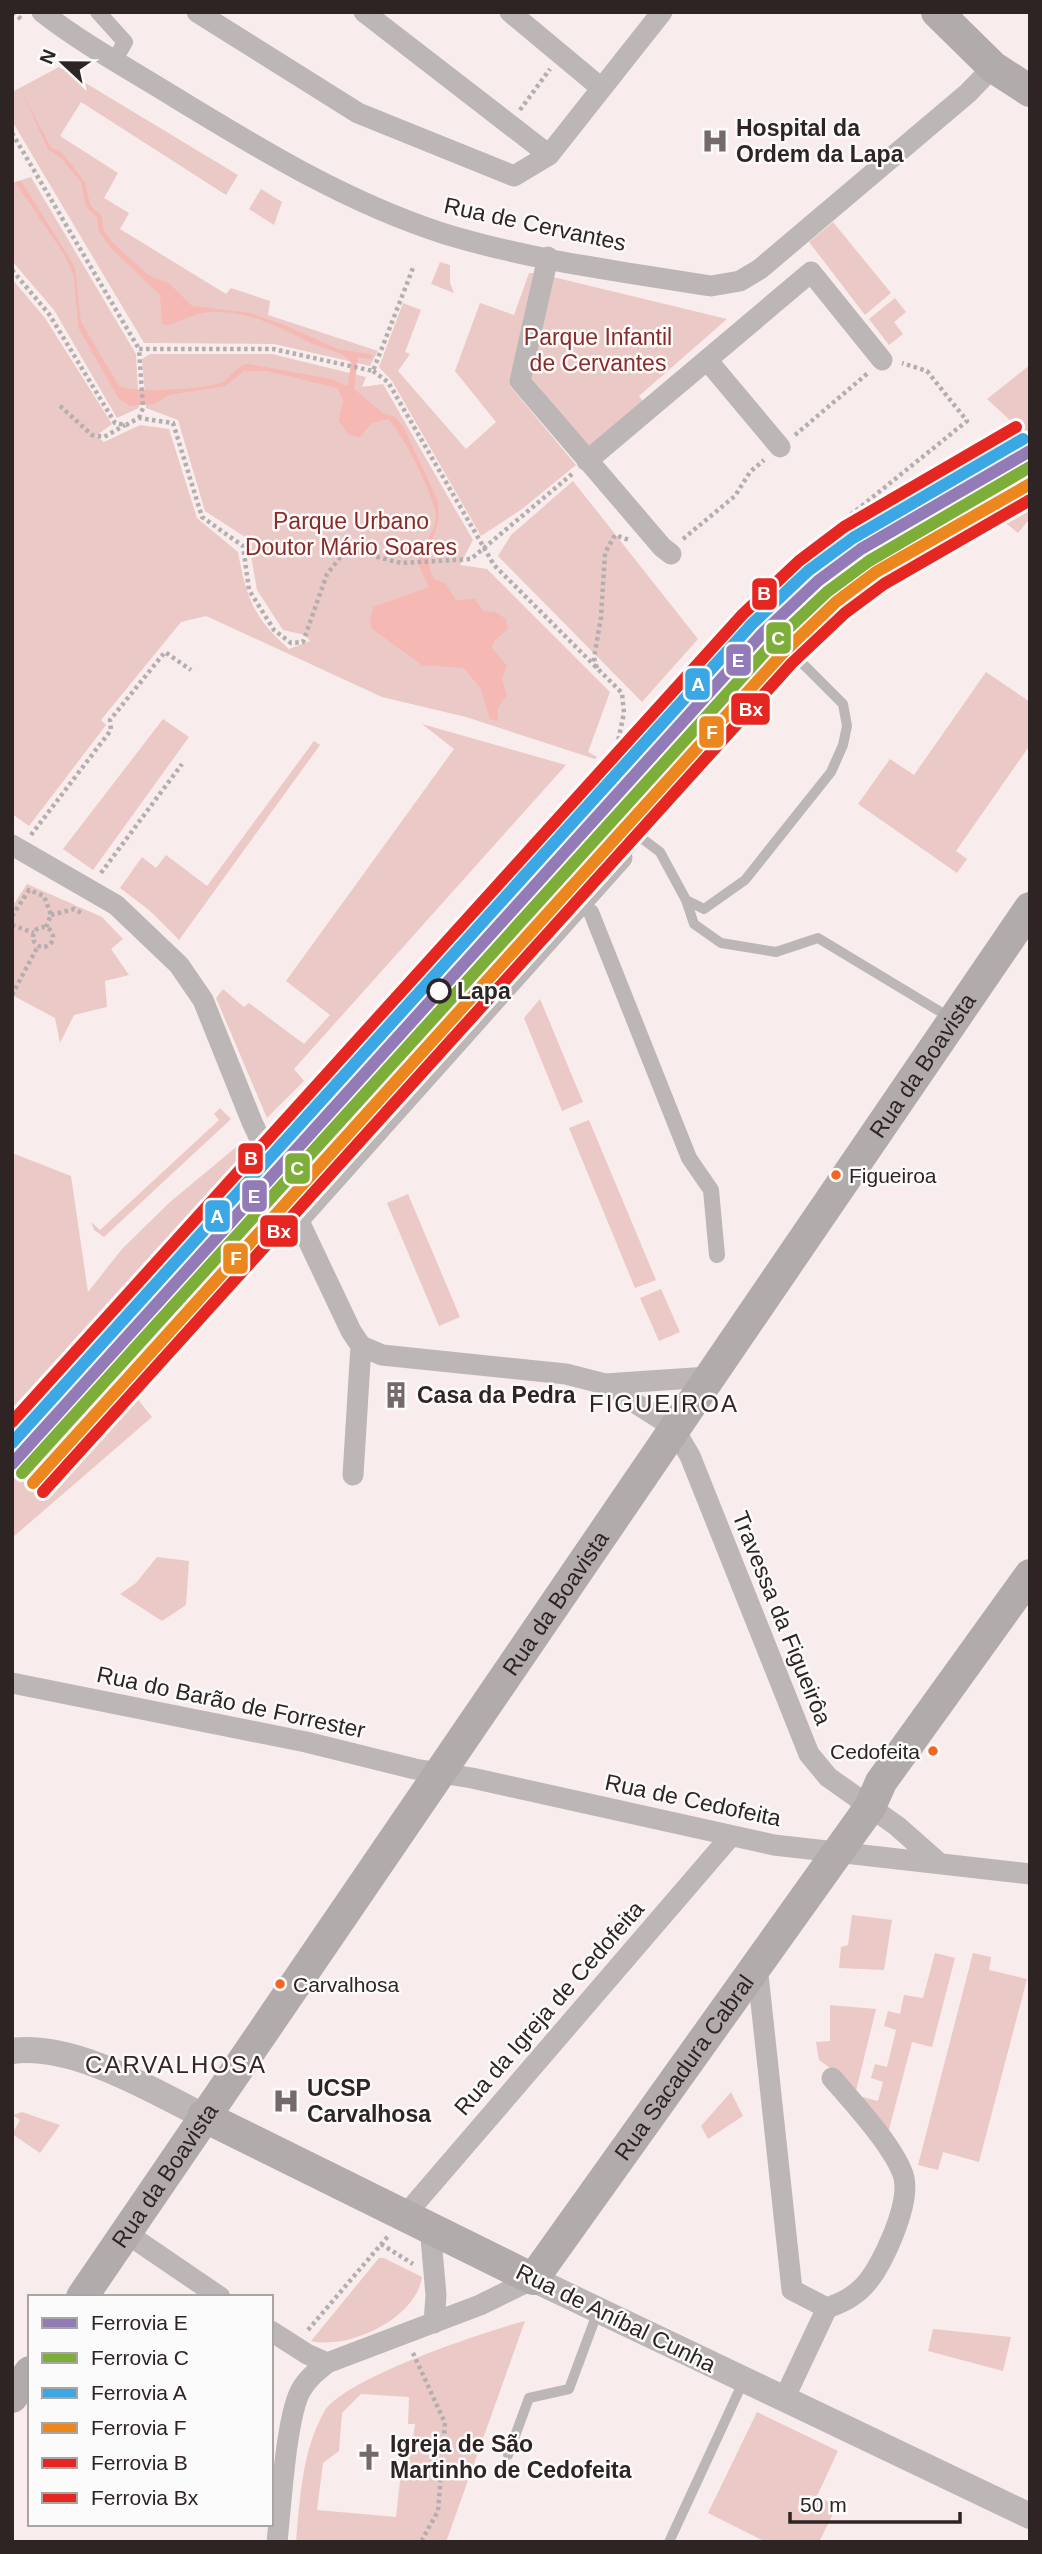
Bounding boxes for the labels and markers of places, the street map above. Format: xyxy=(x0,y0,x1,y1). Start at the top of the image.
place label: Hospital da Ordem da Lapa xyxy=(736,115,904,167)
hospital icon: Hospital da Ordem da Lapa xyxy=(700,126,730,156)
place label: Lapa xyxy=(457,978,511,1004)
marker: Lapa xyxy=(427,979,451,1003)
place label: Figueiroa xyxy=(849,1164,937,1187)
marker: Figueiroa xyxy=(829,1168,843,1182)
building icon: Casa da Pedra xyxy=(381,1380,411,1410)
place label: Casa da Pedra xyxy=(417,1382,576,1408)
place label: Cedofeita xyxy=(830,1740,920,1763)
marker: Cedofeita xyxy=(926,1744,940,1758)
place label: Carvalhosa xyxy=(293,1973,400,1996)
marker: Carvalhosa xyxy=(273,1977,287,1991)
place label: UCSP Carvalhosa xyxy=(307,2075,431,2127)
hospital icon: UCSP Carvalhosa xyxy=(271,2086,301,2116)
place label: Igreja de São Martinho de Cedofeita xyxy=(390,2431,632,2483)
church icon: Igreja de São Martinho de Cedofeita xyxy=(354,2442,384,2472)

